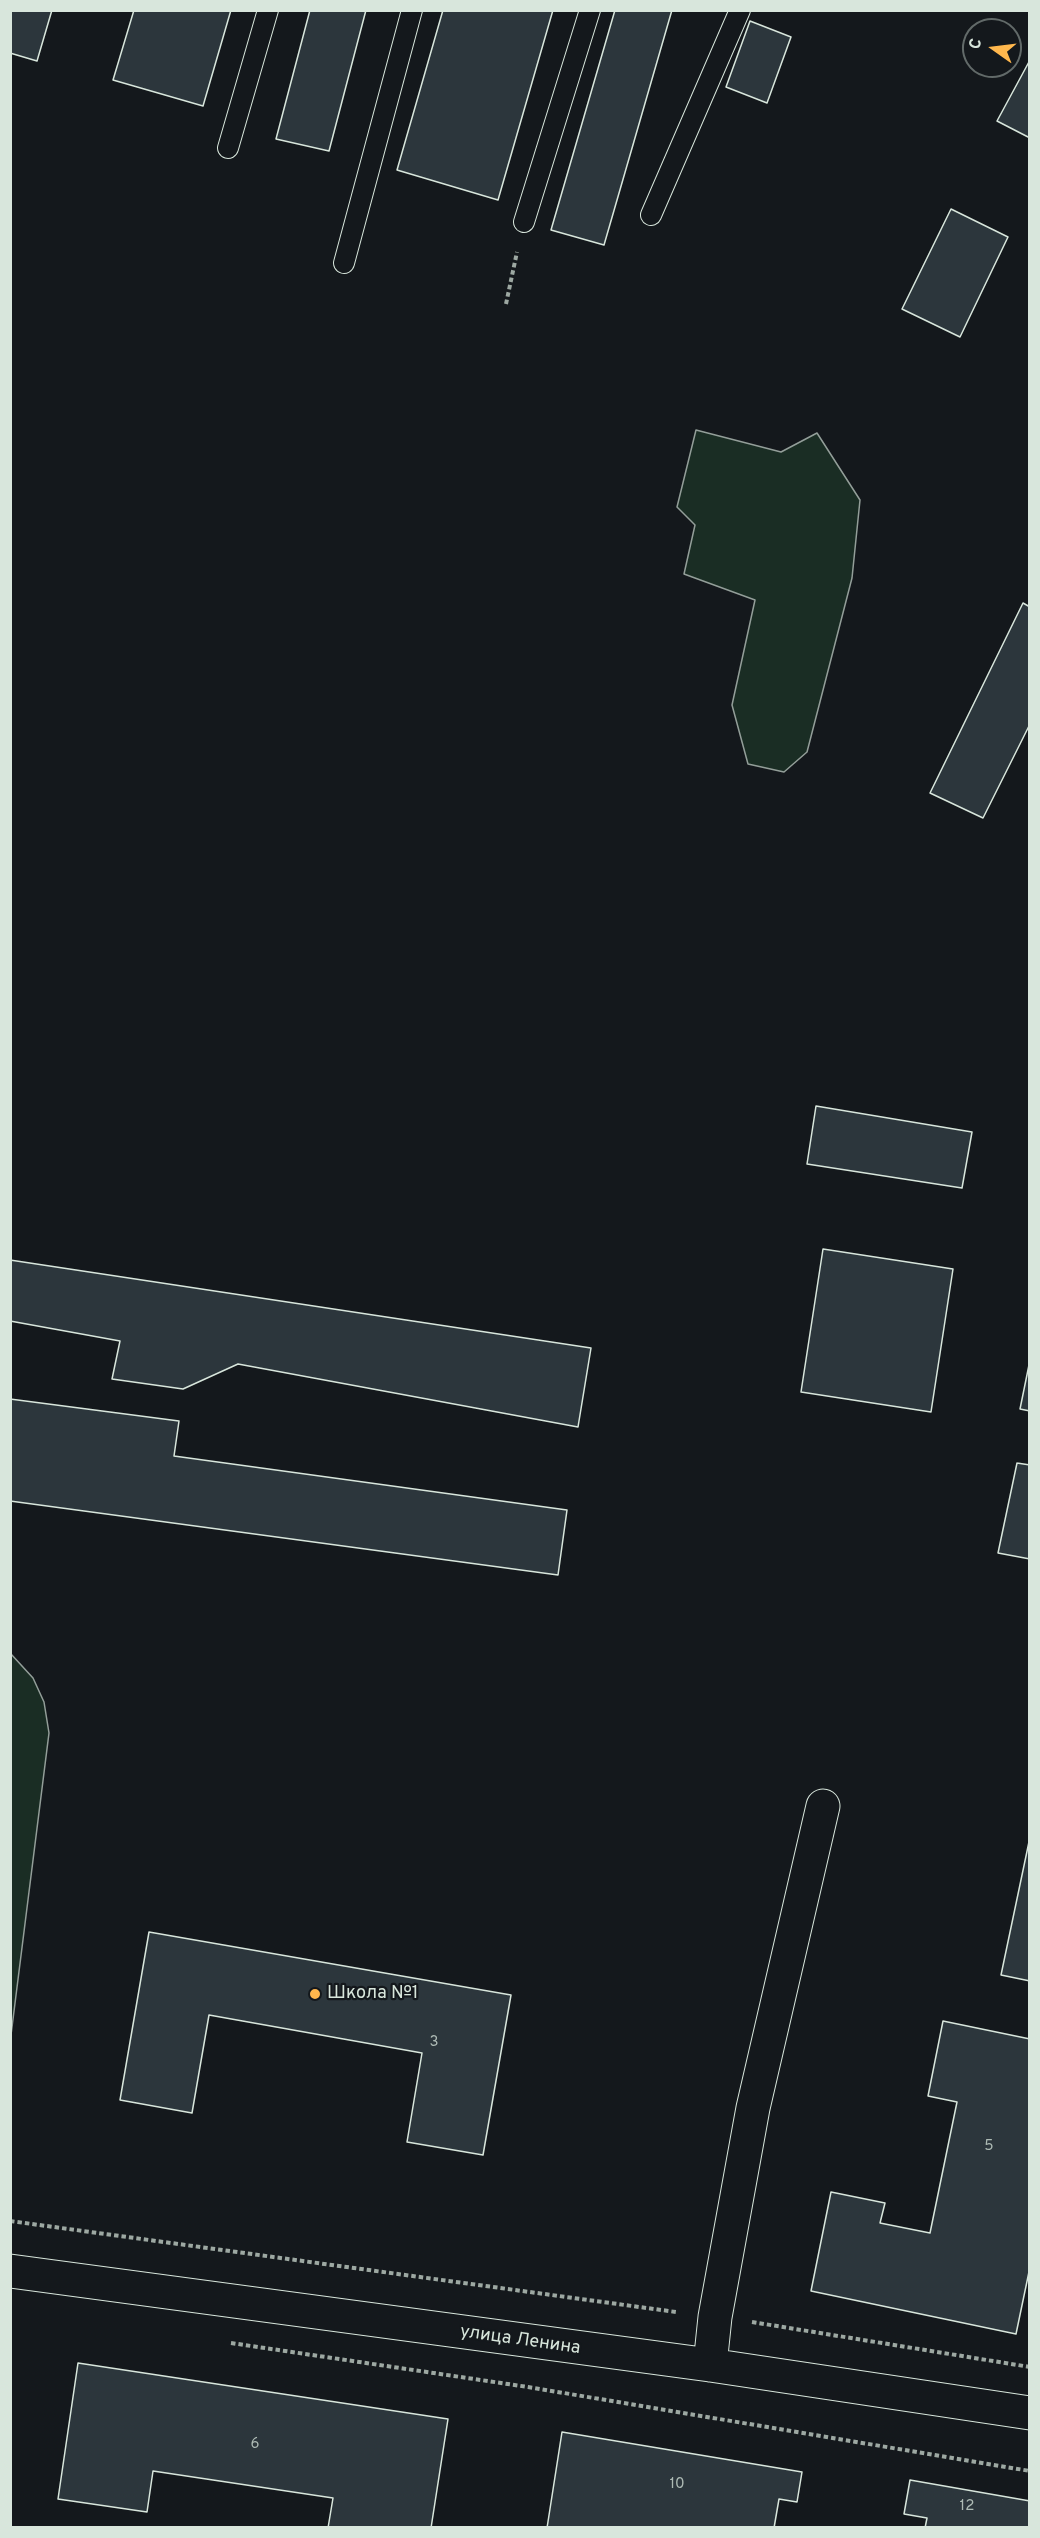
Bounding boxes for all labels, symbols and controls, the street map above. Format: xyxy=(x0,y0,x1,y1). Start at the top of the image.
north arrow xyxy=(962,18,1022,78)
text: С xyxy=(966,37,987,52)
place label: Школа №1 xyxy=(327,1983,419,2005)
marker: Школа №1 xyxy=(308,1987,322,2001)
house number: 3 xyxy=(429,2034,439,2052)
house number: 5 xyxy=(984,2138,994,2156)
street label: улица Ленина xyxy=(458,2322,582,2360)
house number: 6 xyxy=(251,2436,259,2454)
house number: 10 xyxy=(669,2476,685,2494)
house number: 12 xyxy=(960,2498,974,2516)

